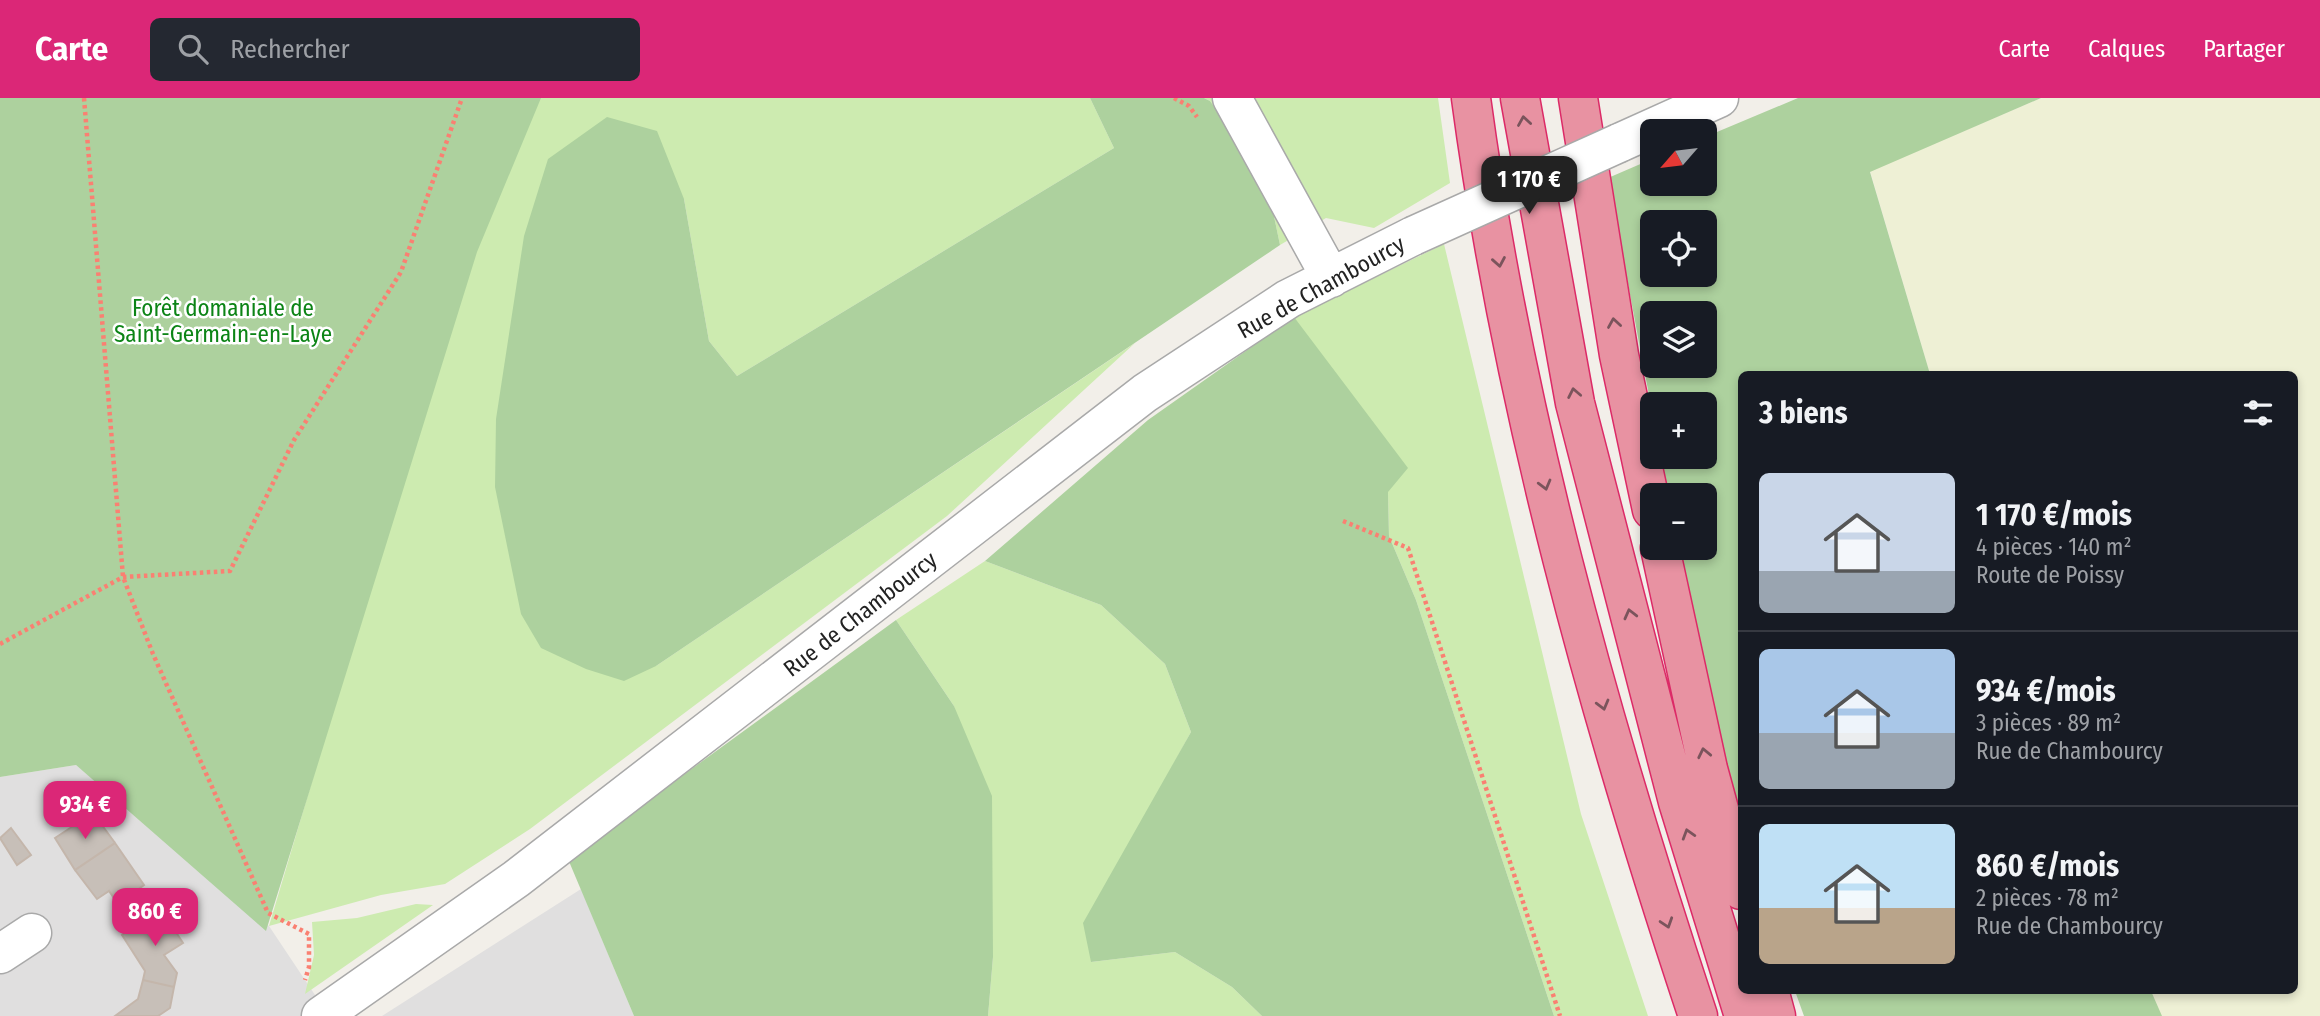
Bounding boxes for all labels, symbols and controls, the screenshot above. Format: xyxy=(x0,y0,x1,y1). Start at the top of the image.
search box xyxy=(150,18,640,81)
text: Carte xyxy=(35,29,108,69)
icon: search xyxy=(174,30,212,68)
text: Rechercher xyxy=(230,34,350,65)
text: Carte xyxy=(1999,35,2050,63)
text: Calques xyxy=(2088,35,2165,63)
text: Partager xyxy=(2203,35,2285,63)
one-way arrow xyxy=(1516,116,1531,127)
north arrow xyxy=(1640,119,1717,196)
map controls xyxy=(1640,119,1717,560)
pin: 1 170 € xyxy=(1464,156,1594,216)
text: 1 170 € xyxy=(1497,165,1561,193)
button: locate xyxy=(1640,210,1717,287)
street label: Rue de Chambourcy xyxy=(1233,229,1410,345)
one-way arrow xyxy=(1491,256,1506,268)
park label: Forêt domaniale de Saint-Germain-en-Laye xyxy=(114,294,332,348)
button: layers xyxy=(1640,301,1717,378)
one-way arrow xyxy=(1607,317,1622,329)
one-way arrow xyxy=(1567,387,1582,399)
button: + xyxy=(1640,392,1717,469)
icon: filters xyxy=(2239,394,2277,432)
text: 3 biens xyxy=(1759,395,1848,431)
one-way arrow xyxy=(1537,478,1551,490)
button: − xyxy=(1640,483,1717,560)
text: 1 170 €/mois xyxy=(1976,497,2132,533)
icon: home xyxy=(1815,501,1899,585)
text: 4 pièces · 140 m² xyxy=(1976,533,2132,561)
street label: Rue de Chambourcy xyxy=(778,545,943,683)
text: Route de Poissy xyxy=(1976,561,2124,589)
one-way arrow xyxy=(1624,608,1638,620)
text: 934 €/mois xyxy=(1976,673,2116,709)
icon: home xyxy=(1815,677,1899,761)
one-way arrow xyxy=(1595,698,1609,710)
text: 3 pièces · 89 m² xyxy=(1976,709,2121,737)
text: Rue de Chambourcy xyxy=(1976,737,2163,765)
one-way arrow xyxy=(1698,747,1713,759)
pin: 934 € xyxy=(36,782,134,841)
text: 934 € xyxy=(59,790,111,818)
one-way arrow xyxy=(1681,828,1696,840)
text: 860 €/mois xyxy=(1976,848,2119,884)
icon: home xyxy=(1815,852,1899,936)
text: 2 pièces · 78 m² xyxy=(1976,884,2119,912)
pin: 860 € xyxy=(106,888,204,948)
text: 860 € xyxy=(128,897,182,925)
text: Rue de Chambourcy xyxy=(1976,912,2163,940)
one-way arrow xyxy=(1659,916,1673,928)

